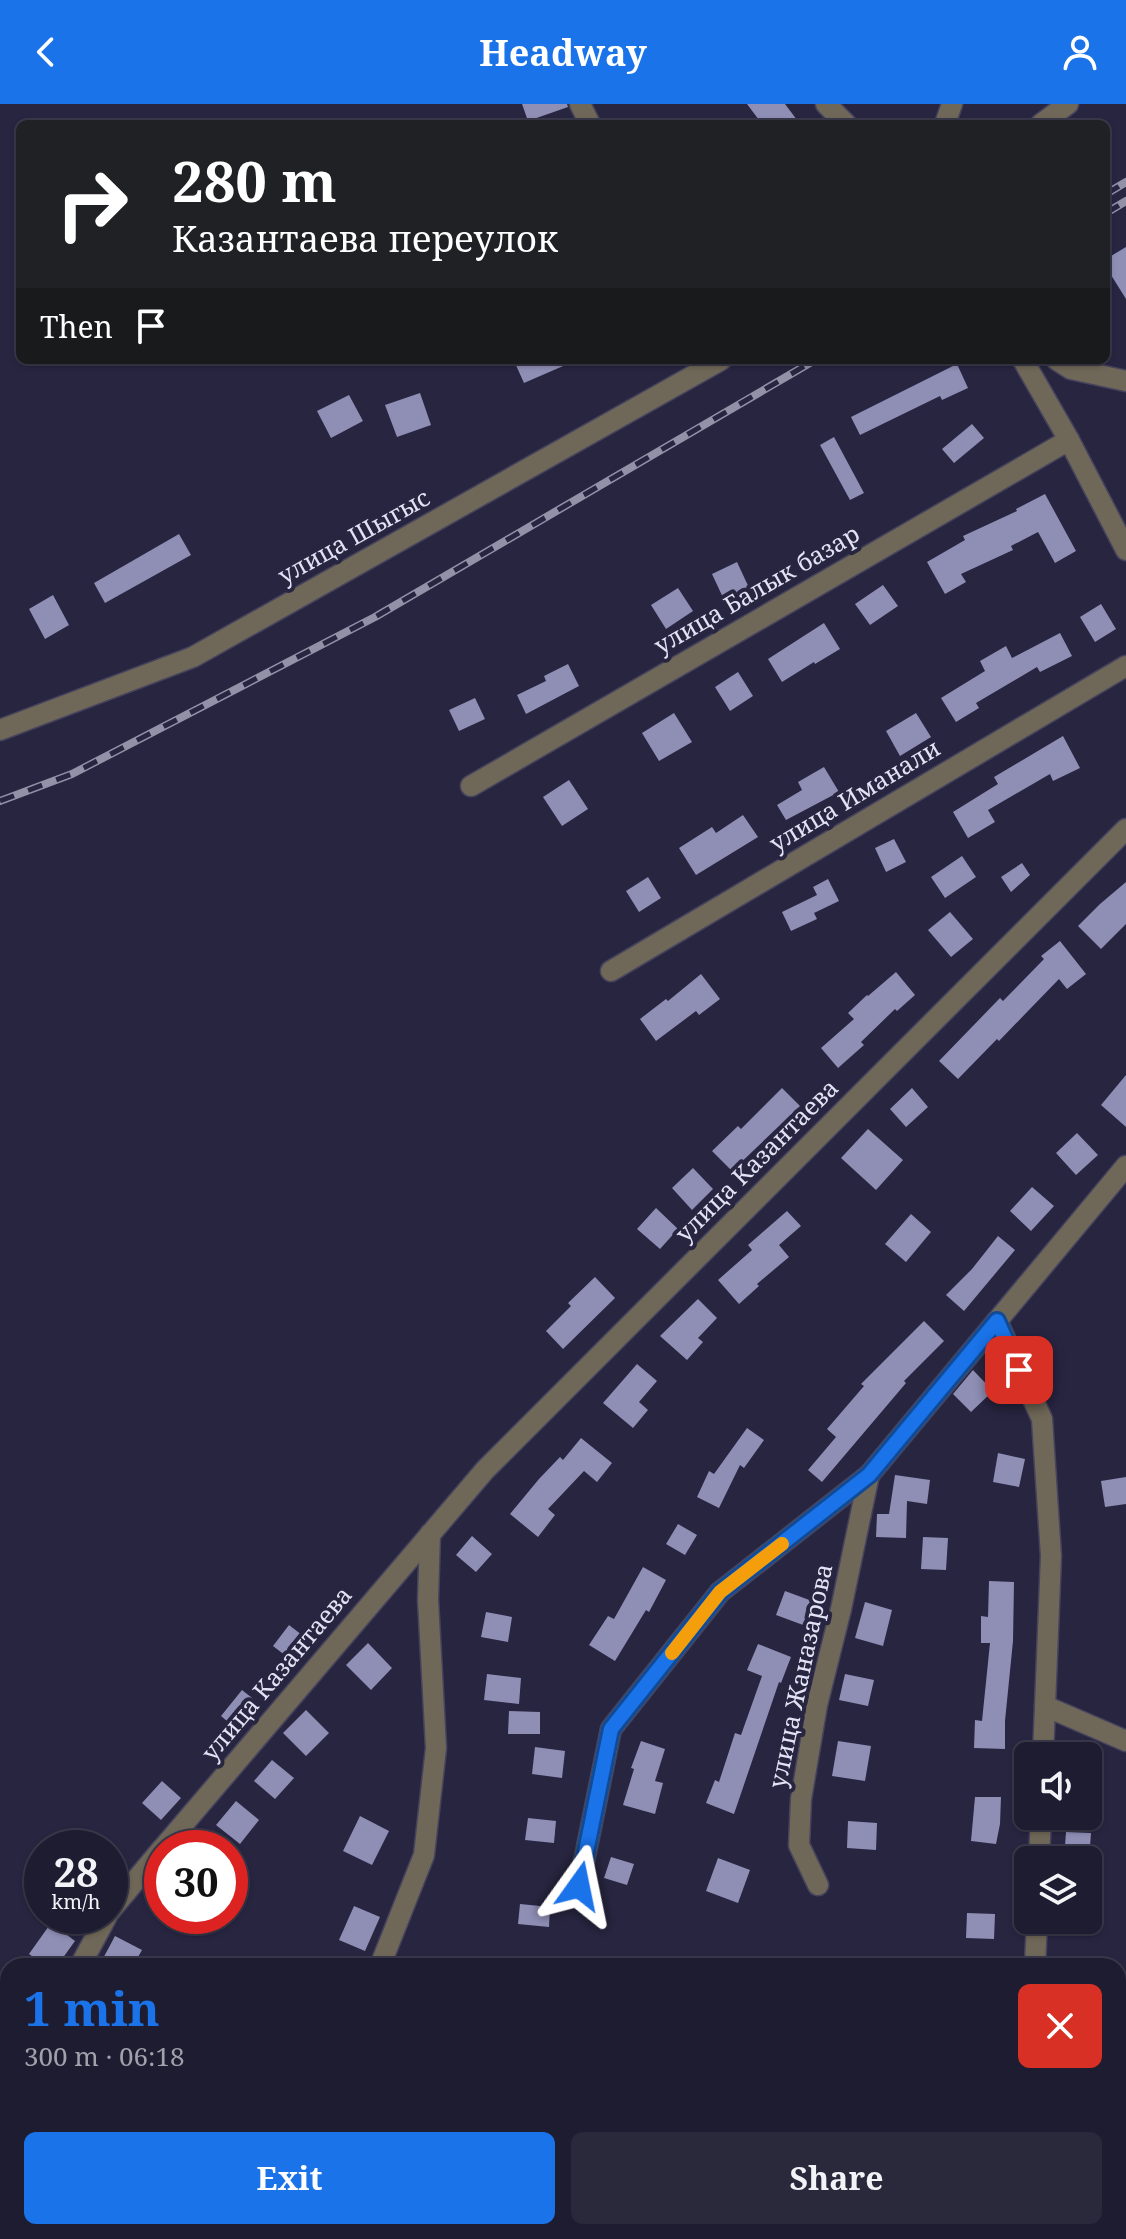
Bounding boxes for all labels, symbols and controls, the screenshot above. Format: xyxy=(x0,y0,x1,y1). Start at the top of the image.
text: Headway xyxy=(479,28,647,77)
icon: back xyxy=(24,30,68,74)
icon: person xyxy=(1058,30,1102,74)
text: 280 m xyxy=(172,142,337,218)
icon: right xyxy=(40,152,144,256)
text: Казантаева переулок xyxy=(172,214,558,263)
icon: arrive xyxy=(129,304,173,348)
text: Then xyxy=(40,306,113,347)
street label: улица Шыгыс xyxy=(272,480,435,591)
street label: улица Балык базар xyxy=(648,516,865,661)
street label: улица Иманали xyxy=(763,731,946,859)
street label: улица Казантаева xyxy=(667,1071,845,1249)
pin xyxy=(985,1336,1053,1404)
icon: arrive xyxy=(997,1348,1041,1392)
street label: улица Жаназарова xyxy=(760,1561,839,1791)
street label: улица Казантаева xyxy=(193,1579,359,1767)
map controls xyxy=(1014,1742,1102,1934)
button: sound xyxy=(1014,1742,1102,1830)
speed limit sign: 30 xyxy=(144,1830,248,1934)
text: 28 xyxy=(53,1844,99,1899)
position arrow xyxy=(537,1844,621,1928)
button: layers xyxy=(1014,1846,1102,1934)
text: km/h xyxy=(51,1888,101,1915)
text: 1 min xyxy=(24,1975,160,2040)
button: close xyxy=(1018,1984,1102,2068)
text: 300 m · 06:18 xyxy=(24,2038,185,2074)
button: Exit xyxy=(24,2132,555,2224)
button: Share xyxy=(571,2132,1102,2224)

